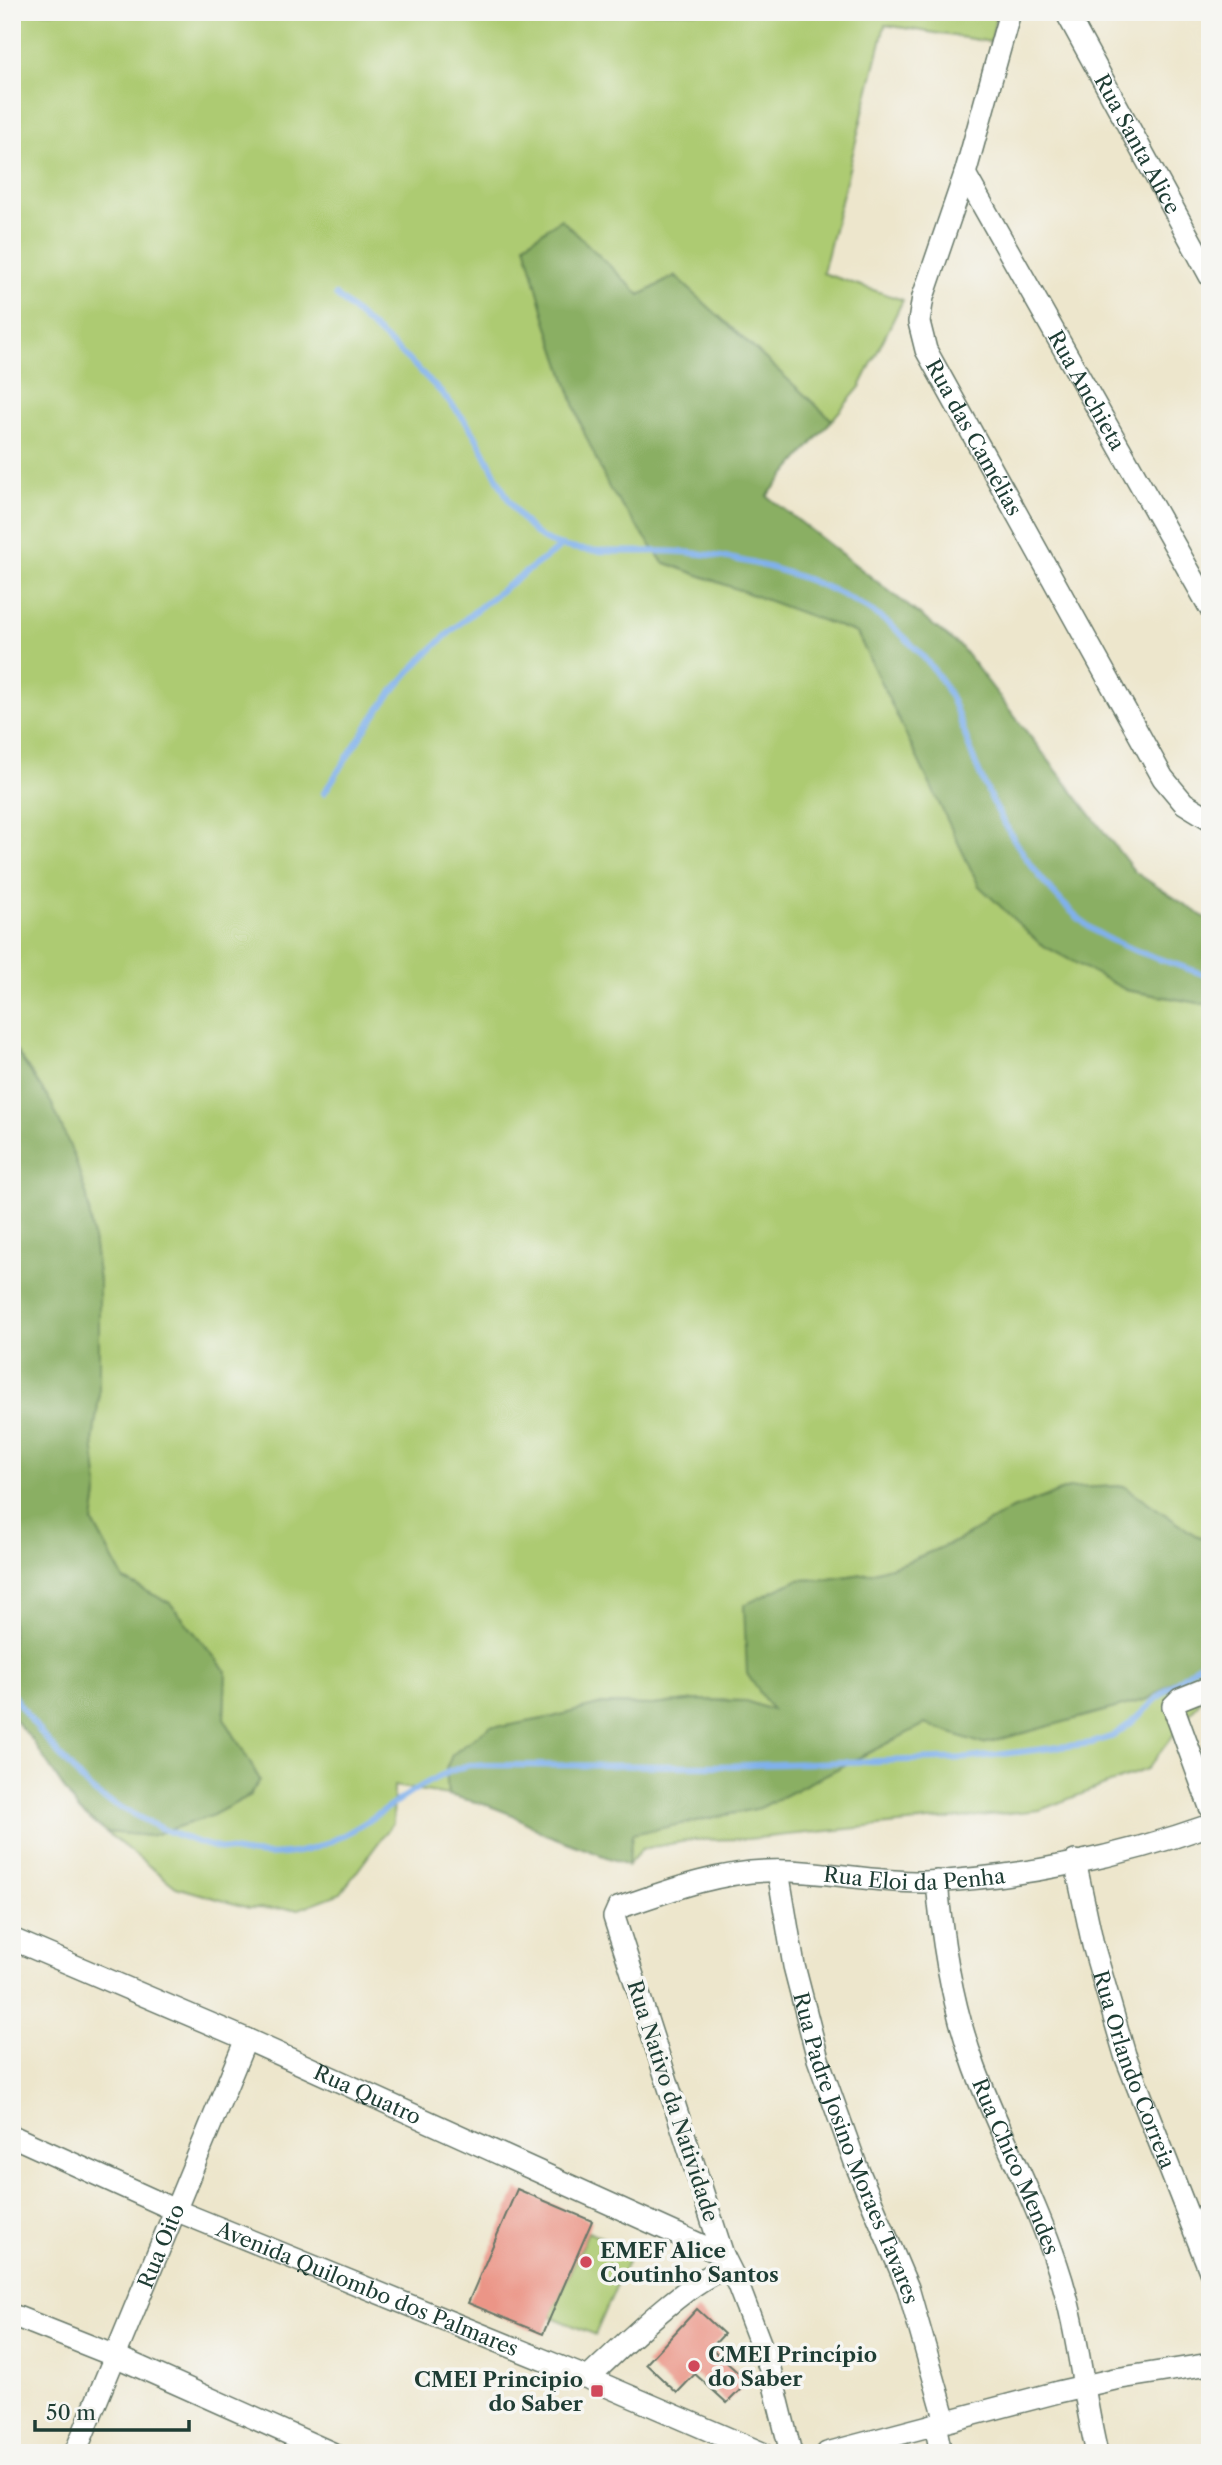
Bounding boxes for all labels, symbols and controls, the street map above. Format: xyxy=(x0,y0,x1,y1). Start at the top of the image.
street label: Rua Santa Alice xyxy=(1090,69,1186,218)
street label: Rua Anchieta xyxy=(1043,326,1131,455)
street label: Rua das Camélias xyxy=(921,355,1028,520)
street label: Rua Eloi da Penha xyxy=(822,1861,1008,1895)
street label: Rua Orlando Correia xyxy=(1088,1967,1181,2173)
street label: Rua Nativo da Natividade xyxy=(622,1977,724,2225)
street label: Rua Padre Josino Moraes Tavares xyxy=(789,1989,924,2307)
street label: Rua Quatro xyxy=(310,2059,425,2129)
street label: Rua Chico Mendes xyxy=(968,2074,1065,2258)
street label: Rua Oito xyxy=(132,2200,189,2292)
street label: Avenida Quilombo dos Palmares xyxy=(212,2215,522,2361)
place label: EMEF Alice Coutinho Santos xyxy=(600,2238,779,2287)
marker: EMEF Alice Coutinho Santos xyxy=(578,2254,594,2270)
place label: CMEI Princípio do Saber xyxy=(708,2342,877,2391)
marker: CMEI Princípio do Saber xyxy=(686,2358,702,2374)
place label: CMEI Principio do Saber xyxy=(414,2367,584,2416)
marker: CMEI Principio do Saber xyxy=(589,2383,605,2399)
scale bar xyxy=(35,2388,189,2432)
text: 50 m xyxy=(46,2400,96,2425)

